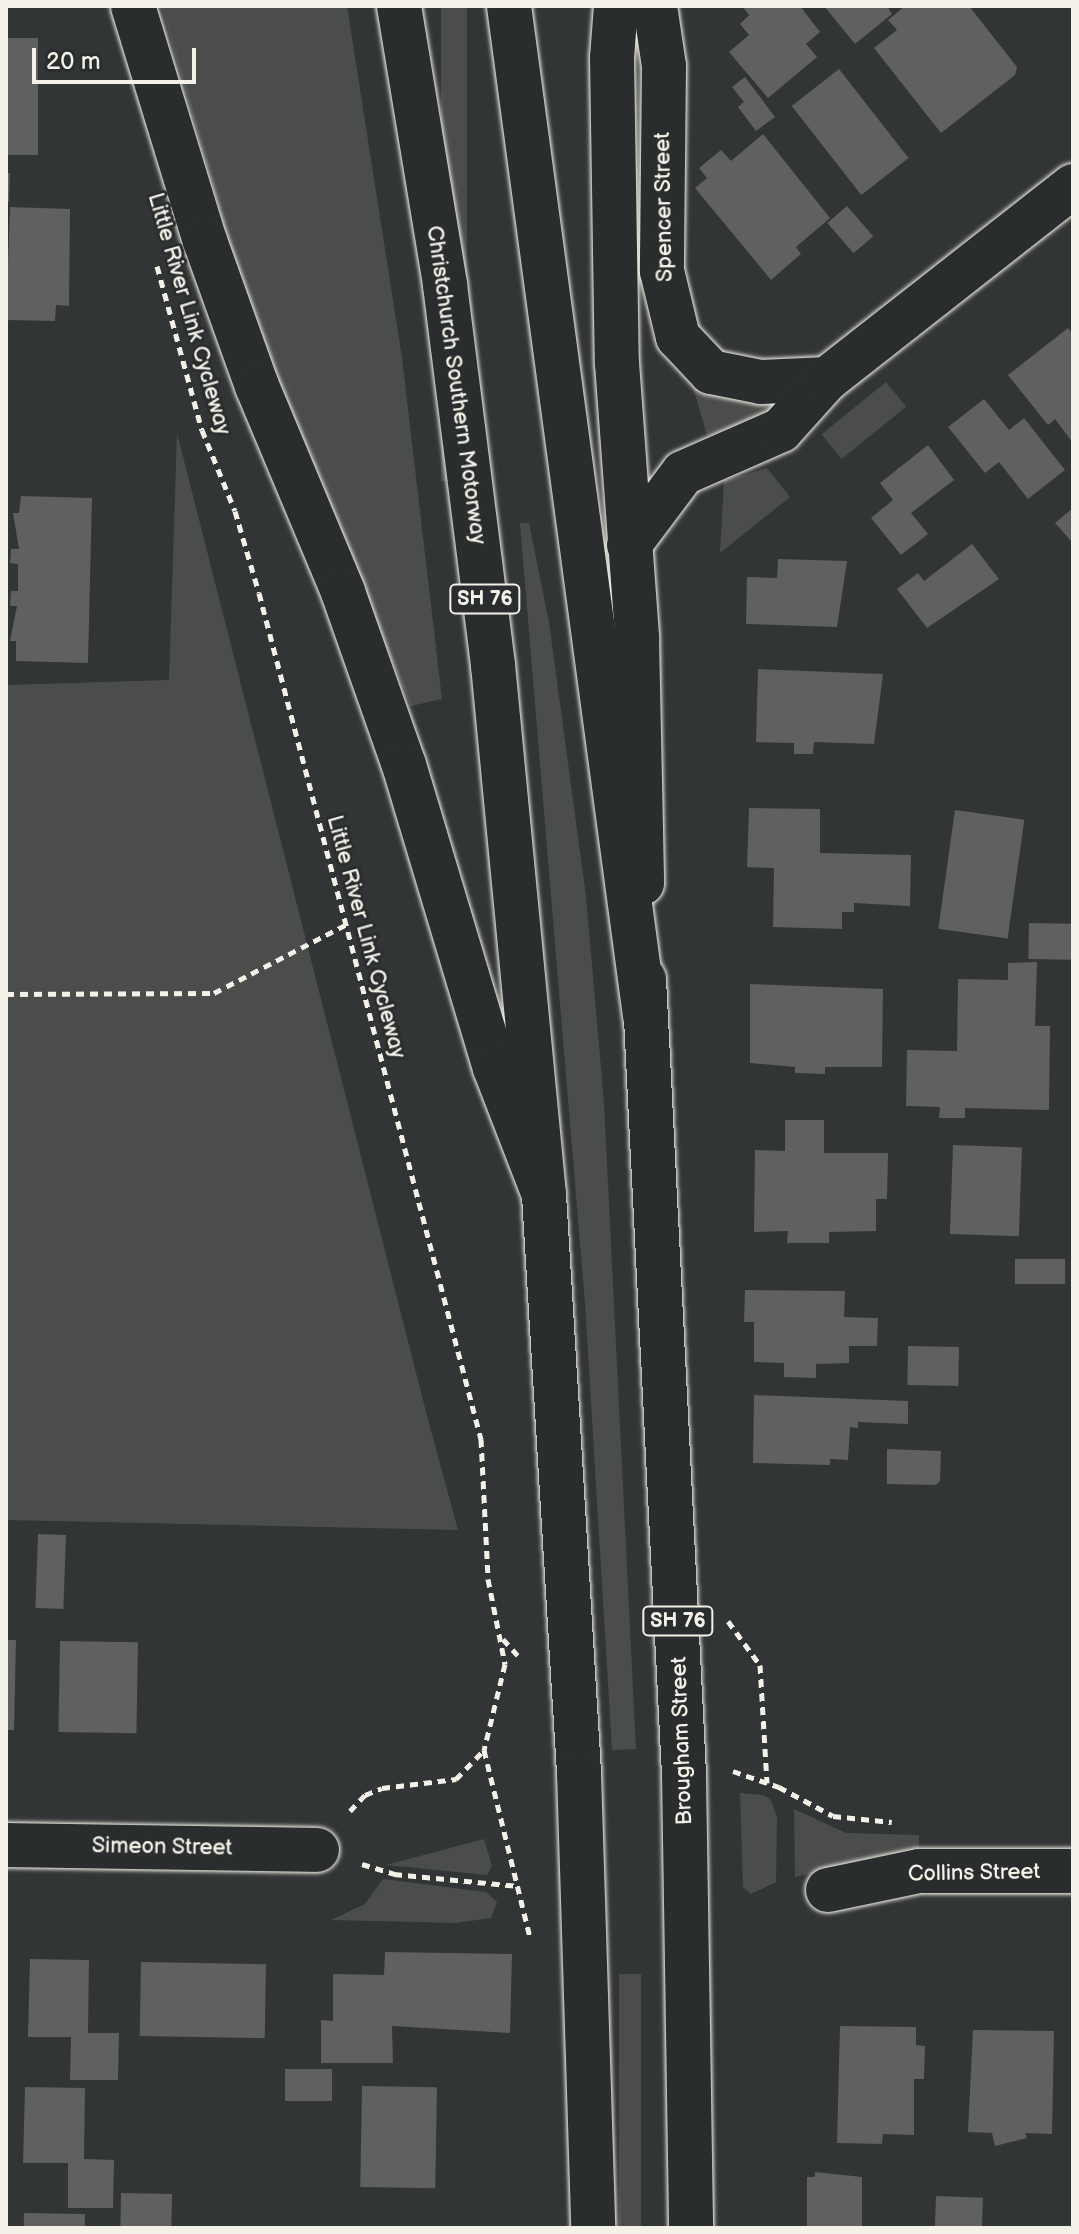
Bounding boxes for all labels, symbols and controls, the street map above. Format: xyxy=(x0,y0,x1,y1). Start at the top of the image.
scale bar xyxy=(36,32,200,82)
text: 20 m xyxy=(46,47,101,76)
street label: Spencer Street xyxy=(649,131,679,283)
street label: Little River Link Cycleway xyxy=(142,190,236,438)
street label: Christchurch Southern Motorway xyxy=(421,224,491,546)
road number: SH 76 xyxy=(449,583,521,615)
street label: Little River Link Cycleway xyxy=(321,812,411,1062)
road number: SH 76 xyxy=(642,1605,714,1637)
street label: Brougham Street xyxy=(666,1656,698,1826)
street label: Simeon Street xyxy=(91,1833,233,1861)
street label: Collins Street xyxy=(907,1859,1041,1887)

